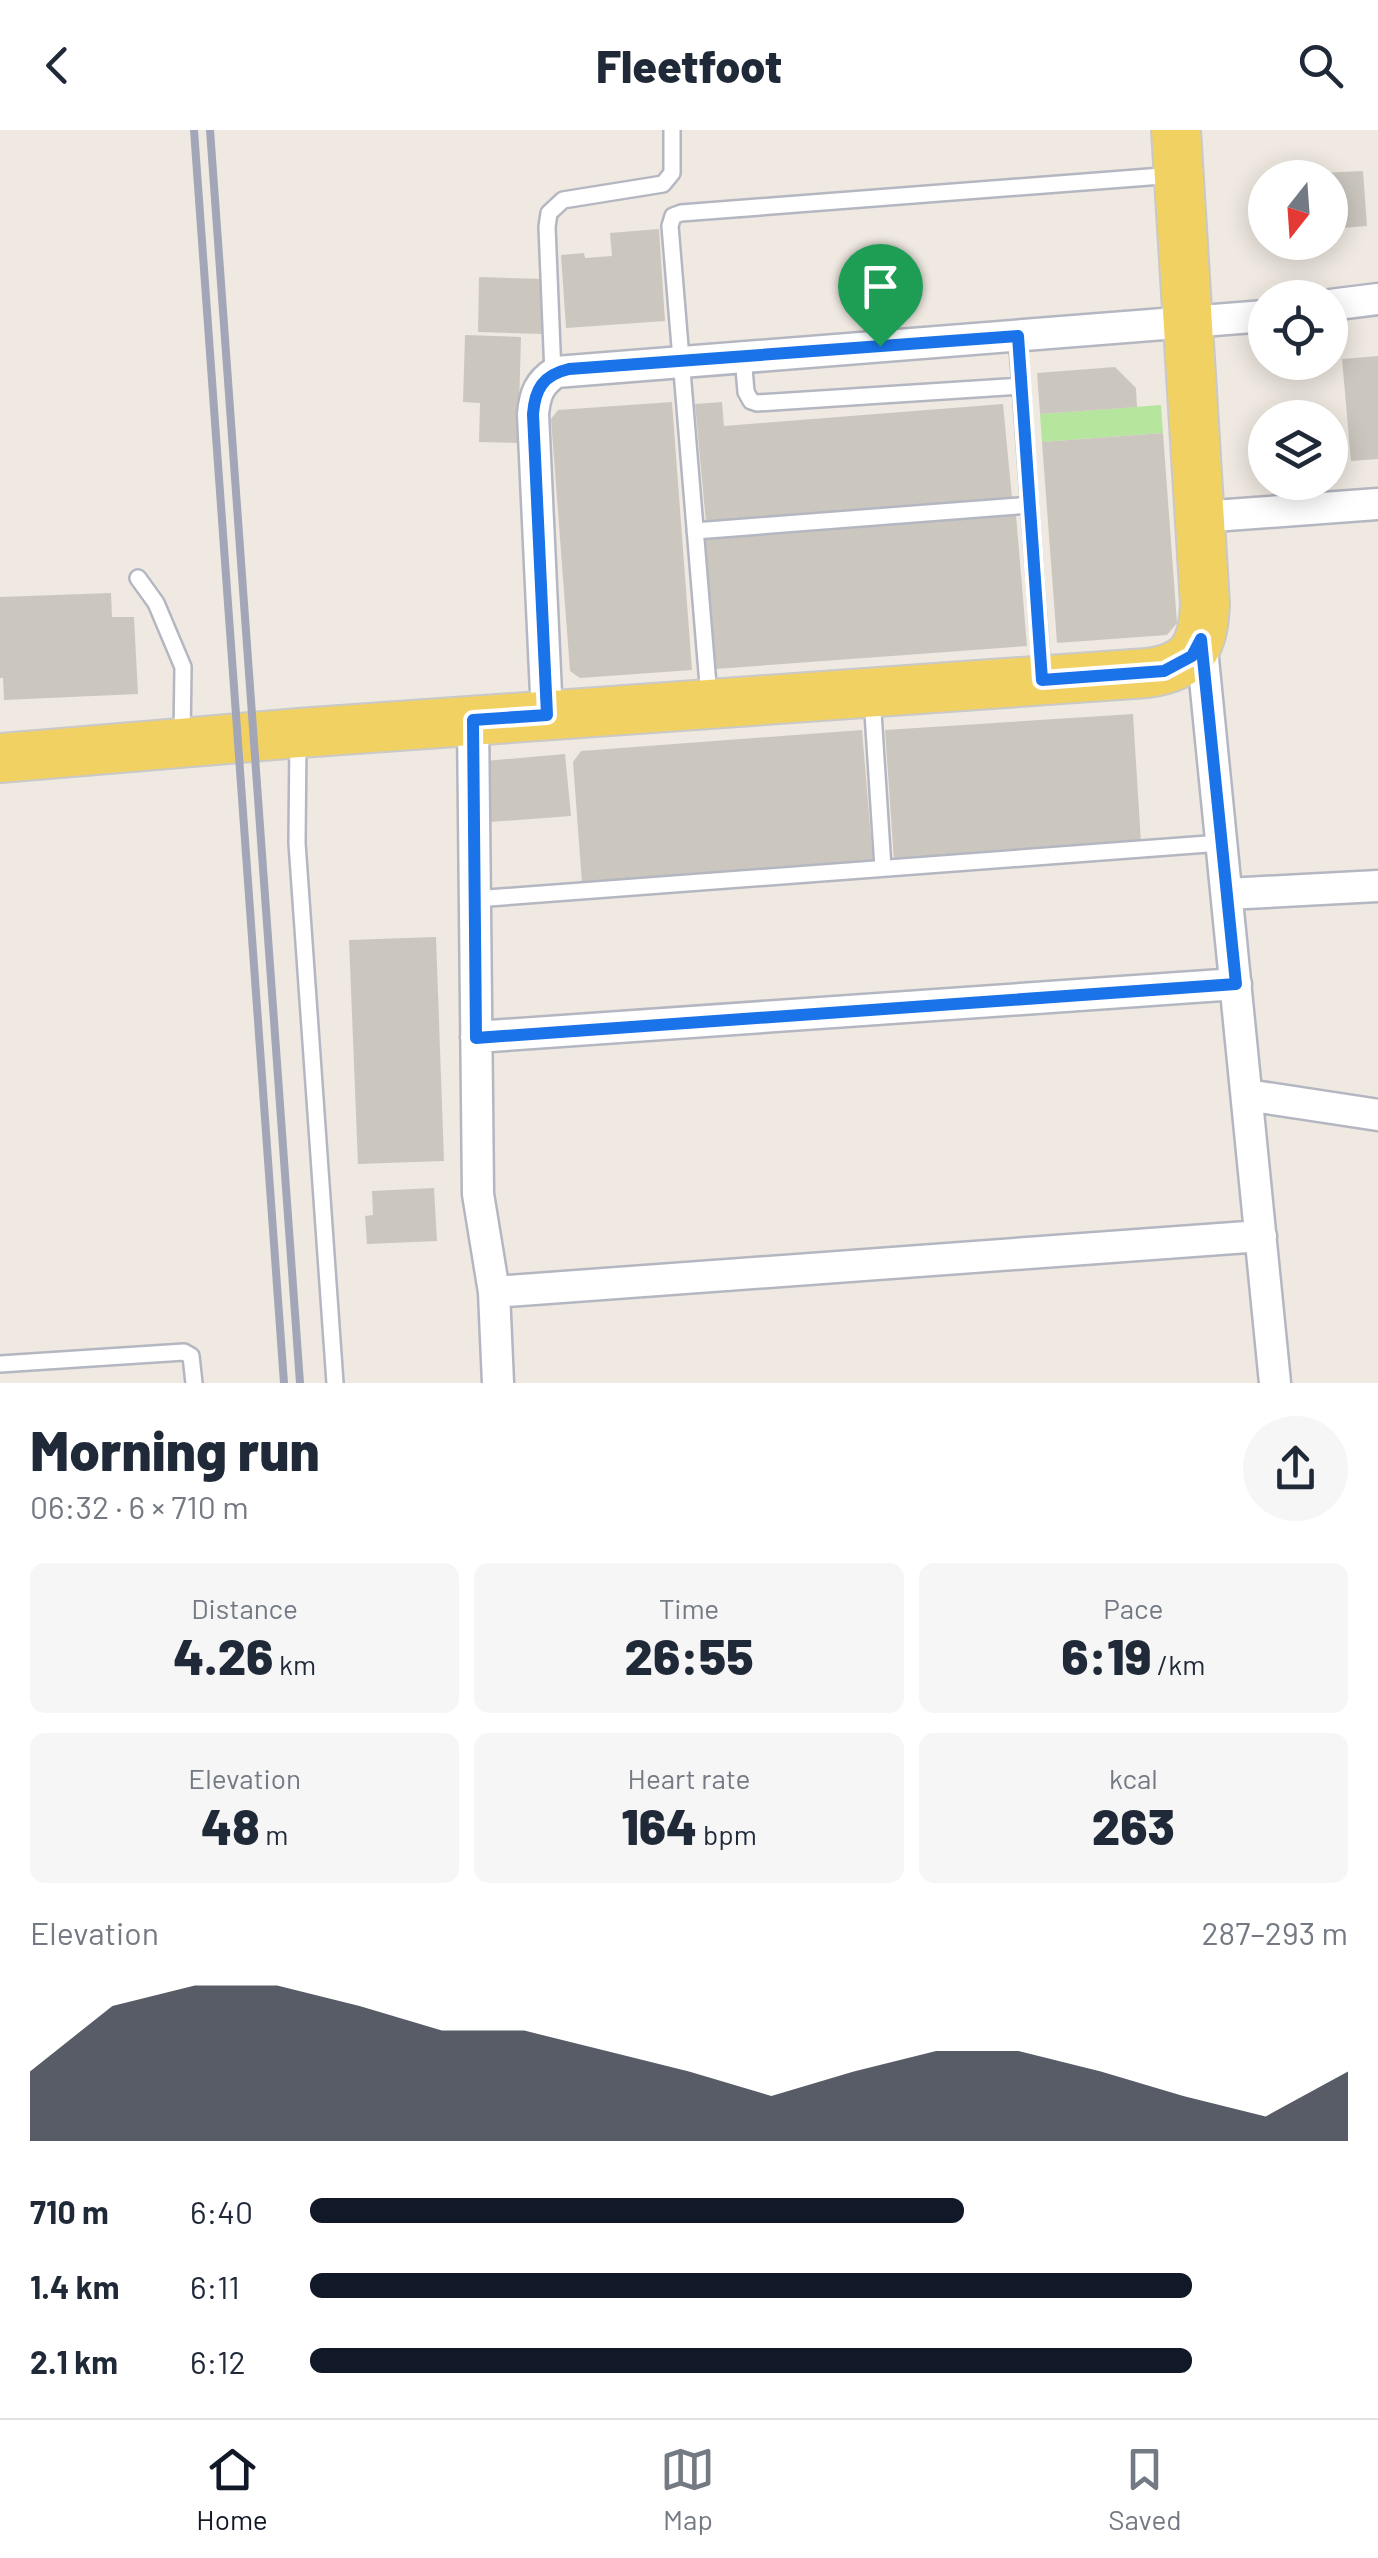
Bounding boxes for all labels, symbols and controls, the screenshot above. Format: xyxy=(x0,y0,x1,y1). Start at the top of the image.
icon: back xyxy=(30,38,85,93)
text: Fleetfoot xyxy=(596,38,782,92)
icon: search xyxy=(1293,38,1348,93)
north arrow xyxy=(1248,160,1348,260)
map controls xyxy=(1248,160,1348,500)
pin xyxy=(838,244,923,347)
icon: arrive xyxy=(853,259,908,314)
button: locate xyxy=(1248,280,1348,380)
button: layers xyxy=(1248,400,1348,500)
text: Morning run xyxy=(30,1416,320,1482)
button: share xyxy=(1243,1416,1348,1521)
text: 06:32 · 6 × 710 m xyxy=(30,1487,249,1525)
text: Distance xyxy=(191,1591,298,1625)
text: Time xyxy=(659,1591,719,1625)
text: Pace xyxy=(1103,1591,1163,1625)
text: 4.26 xyxy=(173,1625,273,1685)
text: 26:55 xyxy=(624,1625,753,1685)
text: 6:19 xyxy=(1061,1625,1152,1685)
text: km xyxy=(273,1647,316,1681)
text: /km xyxy=(1152,1647,1206,1681)
text: Elevation xyxy=(188,1761,301,1795)
text: Heart rate xyxy=(628,1761,750,1795)
text: kcal xyxy=(1109,1761,1158,1795)
text: 48 xyxy=(201,1795,260,1855)
text: 164 xyxy=(621,1795,697,1855)
text: 263 xyxy=(1092,1795,1175,1855)
text: m xyxy=(260,1817,288,1851)
text: bpm xyxy=(697,1817,757,1851)
text: Elevation xyxy=(30,1913,159,1951)
text: 287–293 m xyxy=(1201,1913,1348,1951)
text: 710 m xyxy=(30,2192,109,2230)
text: 6:40 xyxy=(190,2192,253,2230)
text: 1.4 km xyxy=(30,2267,120,2305)
text: 6:11 xyxy=(190,2267,240,2305)
text: 2.1 km xyxy=(30,2342,118,2380)
text: 6:12 xyxy=(190,2342,246,2380)
tab: Home xyxy=(196,2442,268,2536)
tab: Map xyxy=(660,2442,715,2536)
tab: Saved xyxy=(1108,2442,1182,2536)

